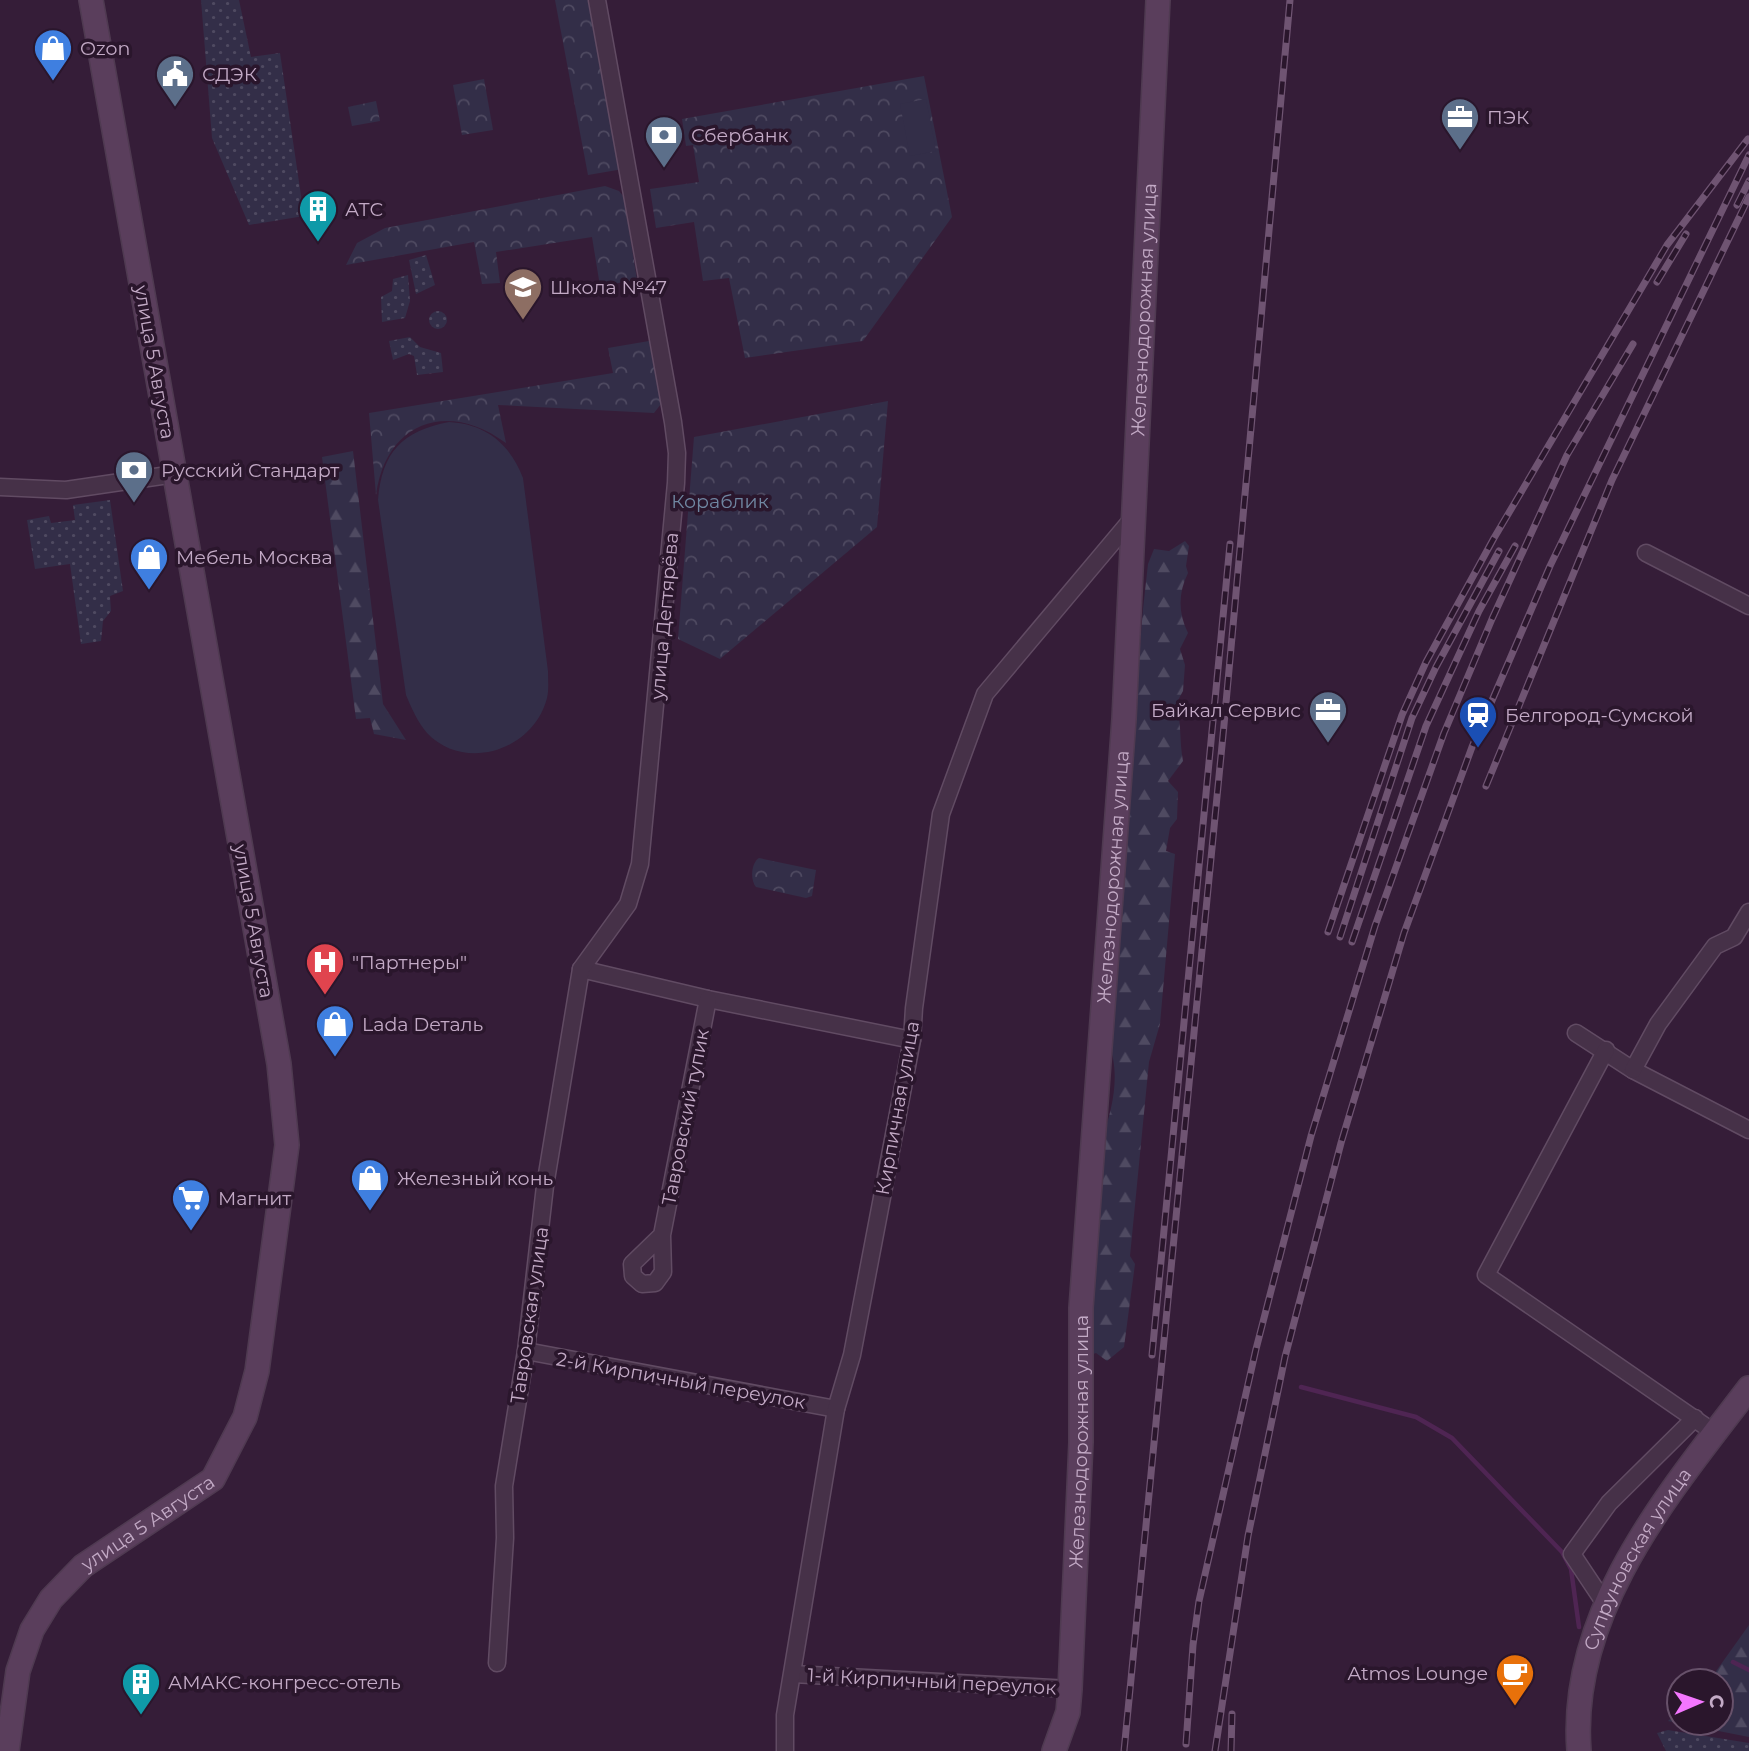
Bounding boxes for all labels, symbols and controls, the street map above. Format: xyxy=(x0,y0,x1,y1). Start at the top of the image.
shop icon: Ozon xyxy=(32,27,74,82)
place label: Ozon xyxy=(80,37,130,60)
public building icon: СДЭК xyxy=(154,53,196,108)
place label: СДЭК xyxy=(202,63,257,86)
office icon: ПЭК xyxy=(1439,96,1481,151)
place label: ПЭК xyxy=(1487,106,1529,129)
bank icon: Сбербанк xyxy=(643,114,685,169)
place label: Сбербанк xyxy=(691,124,789,147)
street label: Железнодорожная улица xyxy=(1126,183,1161,437)
building icon: АТС xyxy=(297,188,339,243)
place label: АТС xyxy=(345,198,383,221)
school or university icon: Школа №47 xyxy=(502,266,544,321)
place label: Школа №47 xyxy=(550,276,667,299)
street label: улица 5 Августа xyxy=(129,282,179,441)
bank icon: Русский Стандарт xyxy=(113,449,155,504)
place label: Русский Стандарт xyxy=(161,459,339,482)
park label: Кораблик xyxy=(671,490,769,513)
street label: улица Дегтярёва xyxy=(646,531,683,702)
shop icon: Мебель Москва xyxy=(128,536,170,591)
place label: Мебель Москва xyxy=(176,546,333,569)
office icon: Байкал Сервис xyxy=(1307,689,1349,744)
station icon: Белгород-Сумской xyxy=(1457,694,1499,749)
place label: Байкал Сервис xyxy=(1151,699,1301,722)
place label: Белгород-Сумской xyxy=(1505,704,1694,727)
street label: Железнодорожная улица xyxy=(1092,750,1134,1004)
street label: улица 5 Августа xyxy=(228,841,278,1000)
hospital icon: "Партнеры" xyxy=(304,941,346,996)
place label: "Партнеры" xyxy=(352,951,467,974)
shop icon: Lada Dеталь xyxy=(314,1003,356,1058)
place label: Lada Dеталь xyxy=(362,1013,484,1036)
street label: Кирпичная улица xyxy=(871,1019,924,1197)
street label: Тавровский тупик xyxy=(657,1027,714,1207)
shop icon: Железный конь xyxy=(349,1157,391,1212)
place label: Железный конь xyxy=(397,1167,553,1190)
supermarket icon: Магнит xyxy=(170,1177,212,1232)
place label: Магнит xyxy=(218,1187,291,1210)
street label: Тавровская улица xyxy=(506,1225,553,1405)
street label: Железнодорожная улица xyxy=(1064,1315,1093,1569)
street label: 2-й Кирпичный переулок xyxy=(554,1347,807,1414)
street label: Супруновская улица xyxy=(1579,1463,1696,1653)
street label: улица 5 Августа xyxy=(76,1470,219,1577)
cafe icon: Atmos Lounge xyxy=(1494,1652,1536,1707)
building icon: АМАКС-конгресс-отель xyxy=(120,1661,162,1716)
place label: Atmos Lounge xyxy=(1347,1662,1488,1685)
street label: 1-й Кирпичный переулок xyxy=(807,1664,1057,1699)
north arrow xyxy=(1665,1667,1735,1737)
place label: АМАКС-конгресс-отель xyxy=(168,1671,401,1694)
text: С xyxy=(1705,1694,1728,1709)

